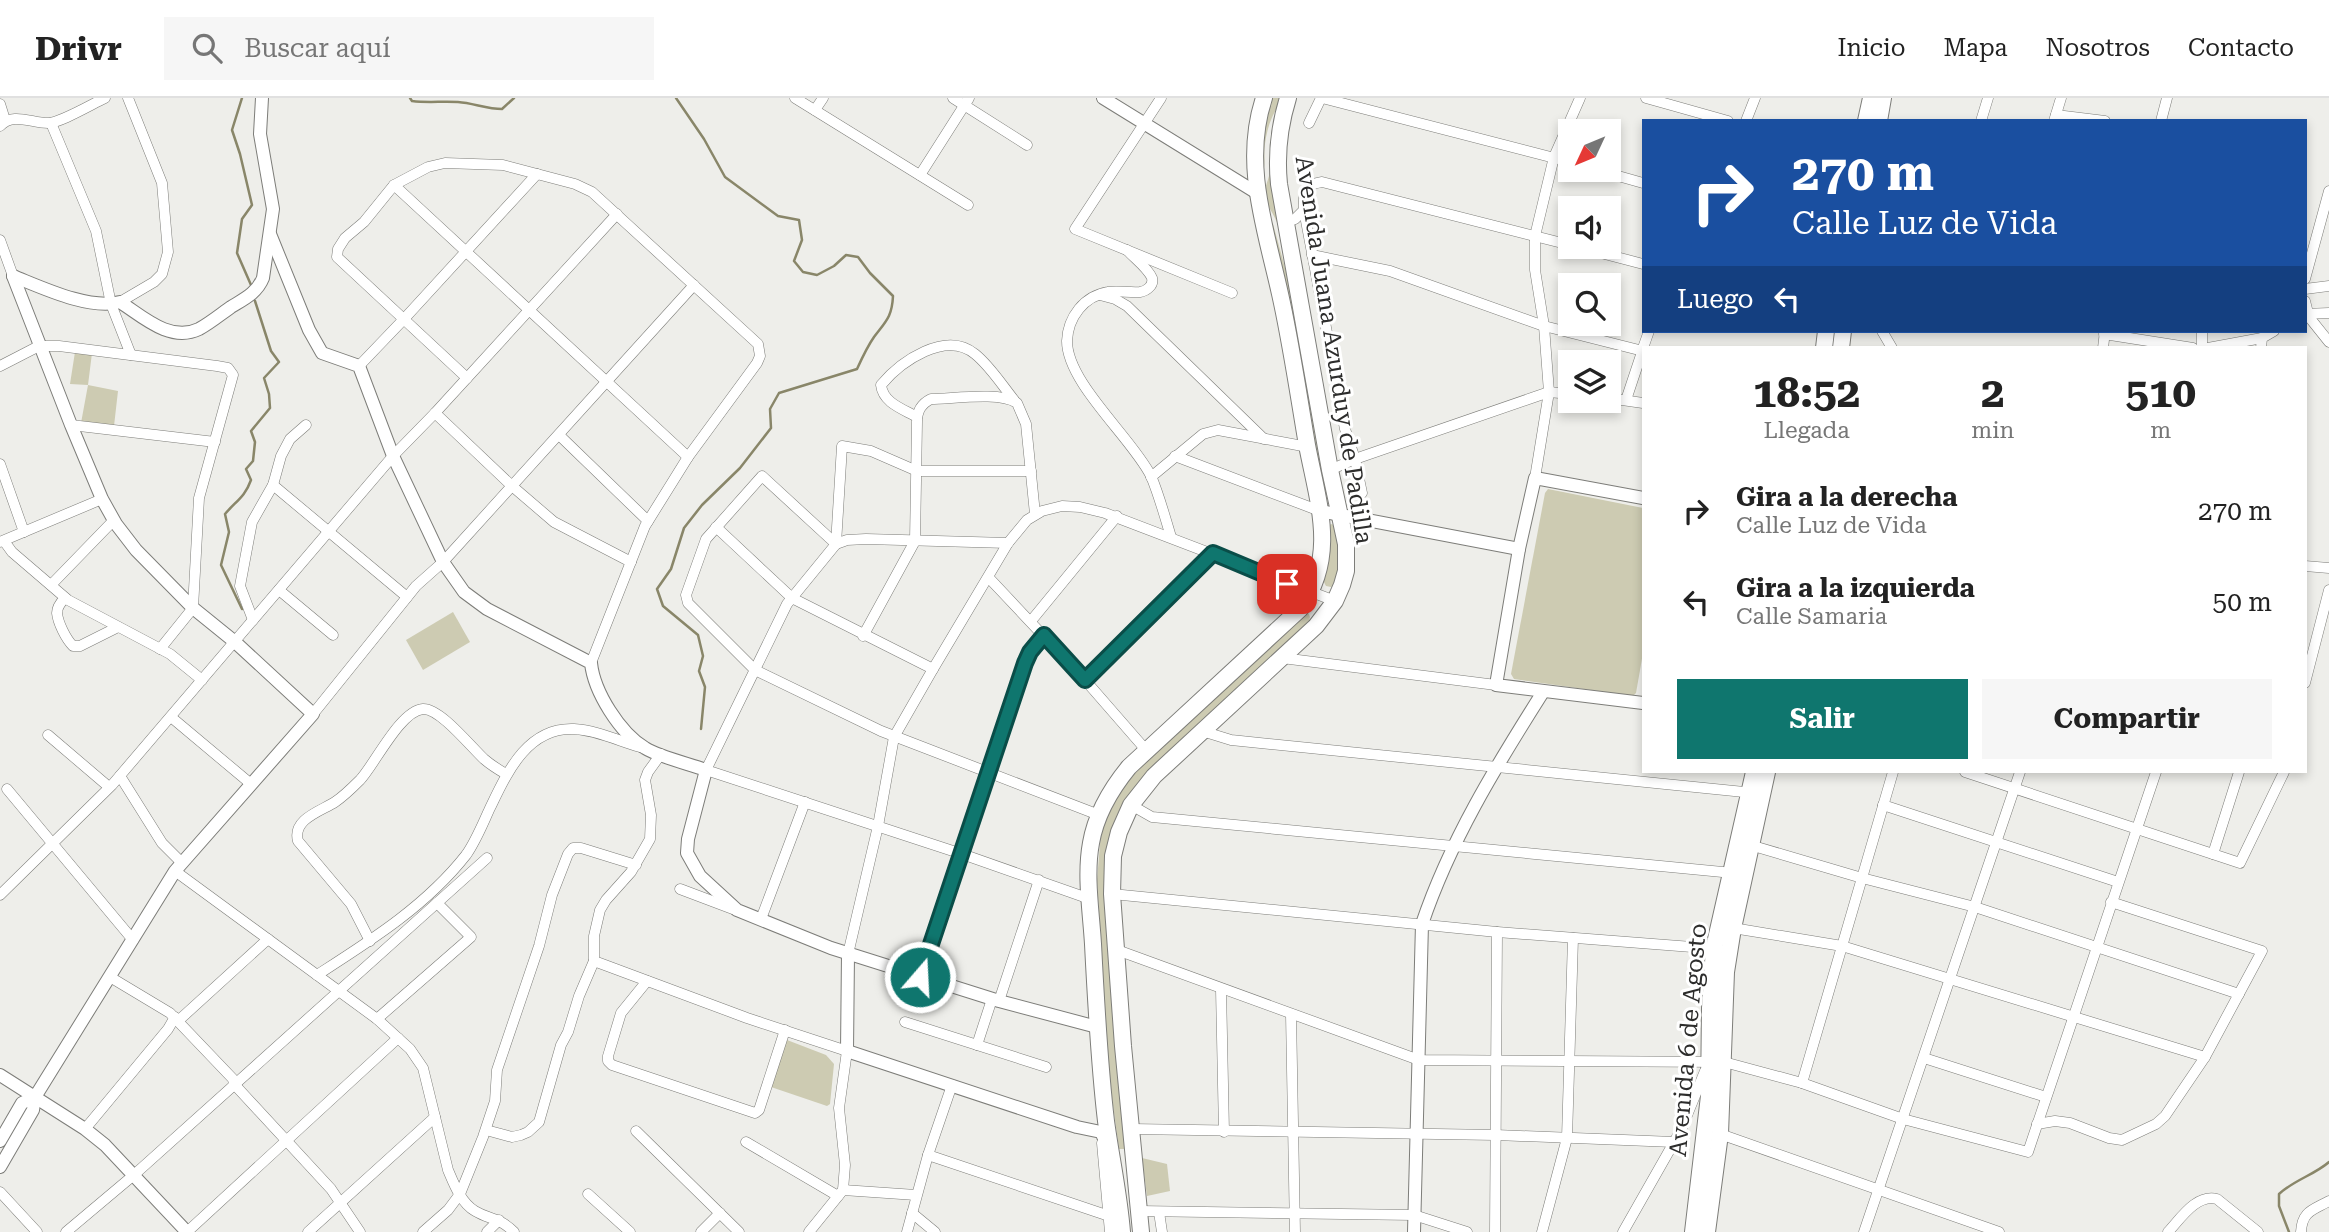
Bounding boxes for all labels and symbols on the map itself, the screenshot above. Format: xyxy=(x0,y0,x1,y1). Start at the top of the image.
north arrow xyxy=(1558,119,1620,182)
street label: Avenida Juana Azurduy de Padilla xyxy=(1289,154,1379,546)
pin xyxy=(1257,554,1317,614)
street label: Avenida 6 de Agosto xyxy=(1664,922,1712,1158)
position arrow xyxy=(883,940,957,1014)

